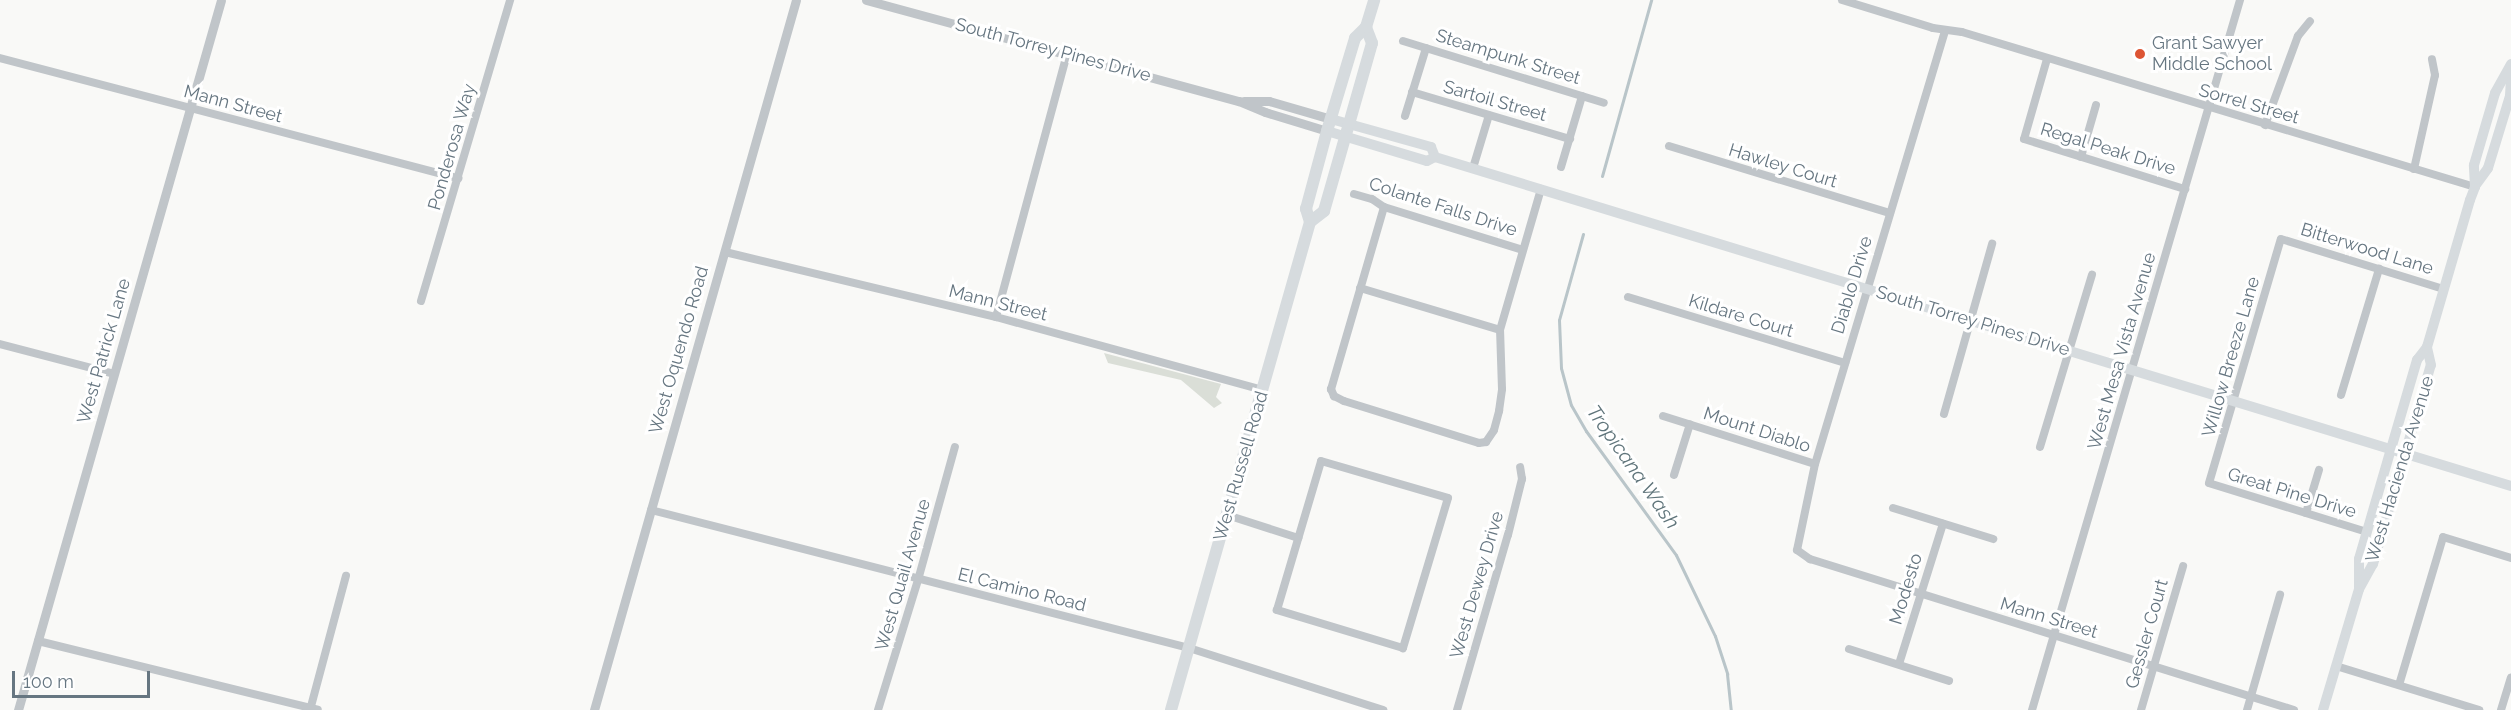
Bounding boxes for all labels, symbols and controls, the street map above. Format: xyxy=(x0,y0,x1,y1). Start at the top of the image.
street label: South Torrey Pines Drive xyxy=(952,13,1154,87)
street label: Steampunk Street xyxy=(1433,25,1583,89)
place label: Grant Sawyer Middle School xyxy=(2152,33,2272,76)
marker: Grant Sawyer Middle School xyxy=(2133,47,2147,61)
street label: Sartoil Street xyxy=(1441,76,1549,126)
street label: Sorrel Street xyxy=(2196,79,2302,129)
street label: Mann Street xyxy=(181,80,285,128)
street label: Ponderosa Way xyxy=(424,81,480,213)
street label: Regal Peak Drive xyxy=(2037,118,2179,180)
street label: Hawley Court xyxy=(1726,139,1840,193)
street label: Colante Falls Drive xyxy=(1366,173,1520,241)
street label: Bitterwood Lane xyxy=(2298,219,2436,279)
street label: Diablo Drive xyxy=(1827,234,1877,336)
street label: West Mesa Vista Avenue xyxy=(2083,249,2161,453)
street label: West Oquendo Road xyxy=(645,264,713,436)
street label: Willow Breeze Lane xyxy=(2198,274,2264,440)
street label: West Patrick Lane xyxy=(73,276,135,426)
street label: Mann Street xyxy=(946,280,1050,326)
street label: South Torrey Pines Drive xyxy=(1873,281,2073,361)
street label: Kildare Court xyxy=(1686,290,1796,342)
street label: West Hacienda Avenue xyxy=(2361,373,2439,565)
street label: West Russell Road xyxy=(1209,388,1273,544)
water label: Tropicana Wash xyxy=(1581,400,1685,534)
street label: Mount Diablo xyxy=(1701,403,1813,457)
street label: Great Pine Drive xyxy=(2225,463,2359,523)
street label: West Quail Avenue xyxy=(871,496,935,654)
street label: West Dewey Drive xyxy=(1446,509,1508,661)
street label: Modesto xyxy=(1885,551,1927,627)
street label: El Camino Road xyxy=(955,564,1089,616)
street label: Gessler Court xyxy=(2121,577,2173,691)
street label: Mann Street xyxy=(1998,593,2100,643)
scale bar xyxy=(15,659,153,697)
text: 100 m xyxy=(23,671,74,692)

